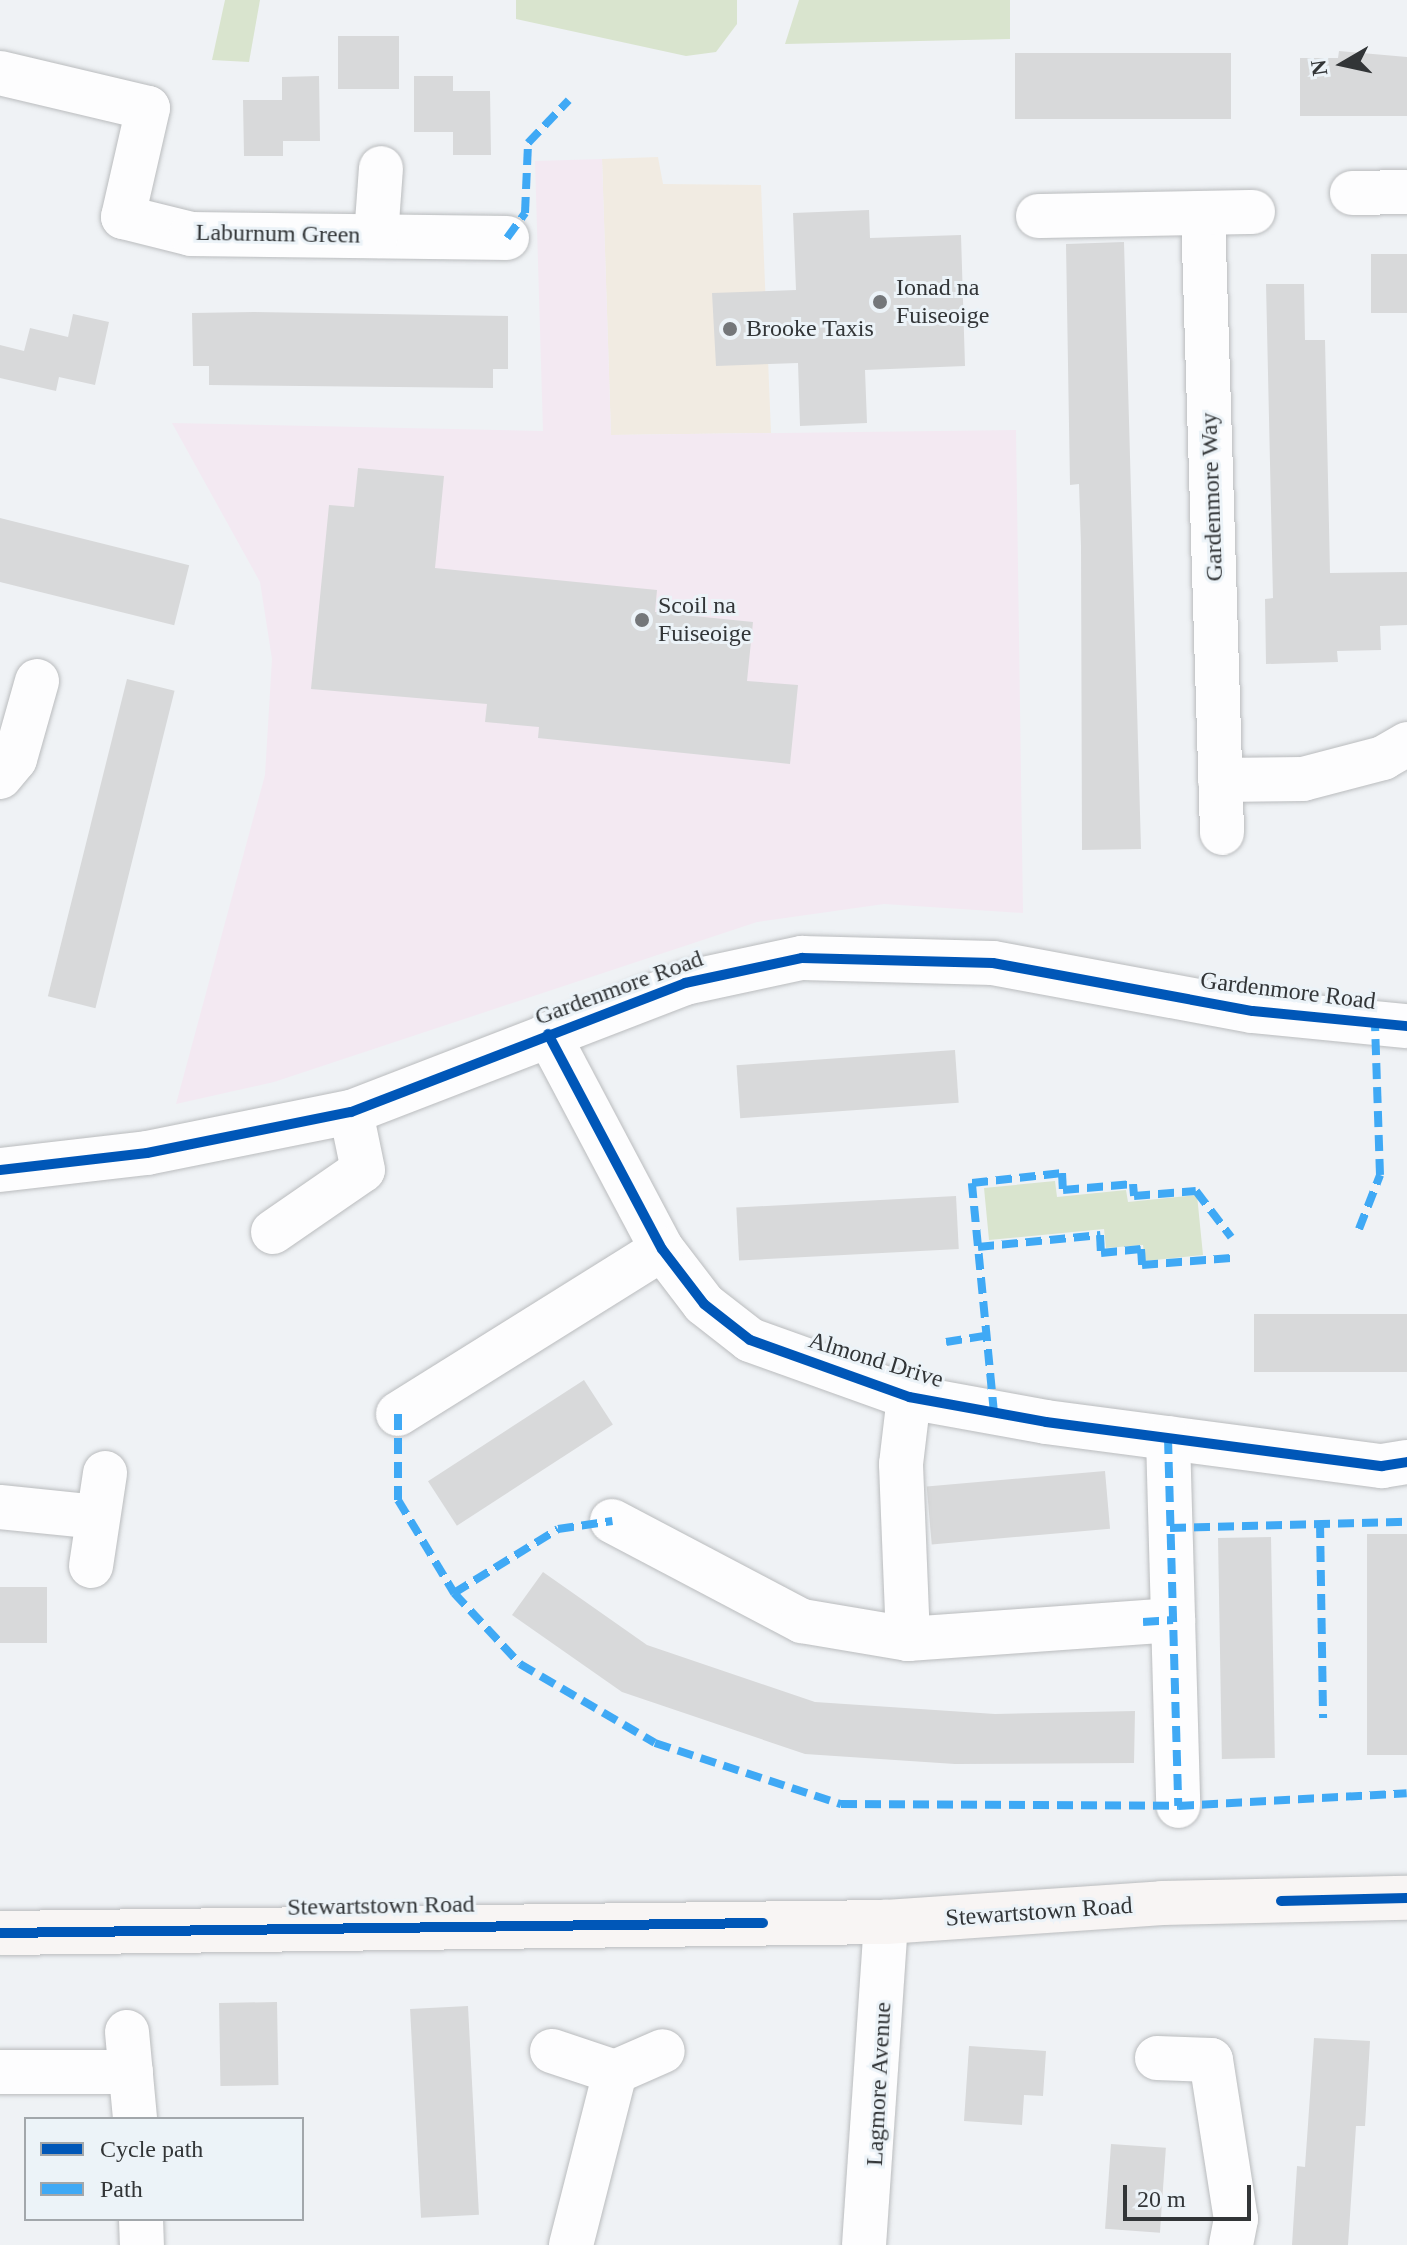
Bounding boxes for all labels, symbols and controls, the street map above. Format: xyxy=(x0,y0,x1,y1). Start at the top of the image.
north arrow xyxy=(1303,24,1383,104)
text: N xyxy=(1305,58,1332,78)
street label: Laburnum Green xyxy=(195,218,361,250)
place label: Ionad na Fuiseoige xyxy=(896,274,989,330)
marker: Ionad na Fuiseoige xyxy=(871,293,889,311)
place label: Brooke Taxis xyxy=(746,315,874,343)
marker: Brooke Taxis xyxy=(721,320,739,338)
street label: Gardenmore Way xyxy=(1195,412,1229,582)
place label: Scoil na Fuiseoige xyxy=(658,592,751,648)
marker: Scoil na Fuiseoige xyxy=(633,611,651,629)
street label: Gardenmore Road xyxy=(531,944,707,1032)
street label: Gardenmore Road xyxy=(1199,966,1377,1016)
street label: Almond Drive xyxy=(805,1326,947,1394)
street label: Stewartstown Road xyxy=(287,1890,475,1922)
street label: Stewartstown Road xyxy=(945,1891,1133,1933)
street label: Lagmore Avenue xyxy=(860,2001,898,2167)
legend xyxy=(24,2117,304,2221)
text: Cycle path xyxy=(100,2136,203,2162)
scale bar xyxy=(1127,2169,1255,2219)
text: Path xyxy=(100,2176,143,2202)
text: 20 m xyxy=(1137,2186,1186,2212)

